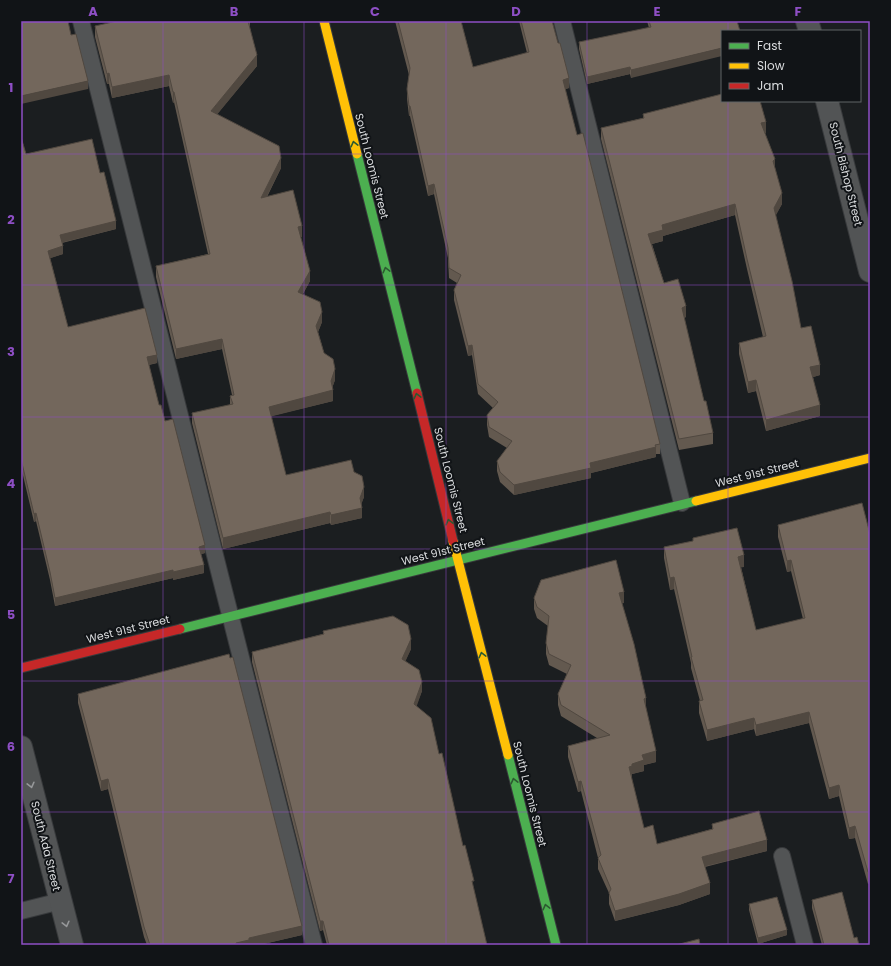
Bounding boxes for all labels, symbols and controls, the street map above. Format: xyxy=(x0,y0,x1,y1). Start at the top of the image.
text: A xyxy=(88,2,98,21)
text: B xyxy=(230,2,239,21)
text: C xyxy=(370,2,380,21)
text: D xyxy=(511,2,521,21)
text: E xyxy=(653,2,661,21)
text: F xyxy=(794,2,802,21)
legend xyxy=(721,30,861,102)
text: Fast xyxy=(757,37,782,54)
text: Slow xyxy=(757,57,785,74)
text: Jam xyxy=(757,77,784,94)
text: 1 xyxy=(9,78,13,97)
street label: South Loomis Street xyxy=(351,112,393,220)
street label: South Bishop Street xyxy=(825,120,867,228)
one-way arrow xyxy=(351,140,359,147)
text: 2 xyxy=(7,210,15,229)
one-way arrow xyxy=(382,266,391,273)
text: 3 xyxy=(7,342,15,361)
one-way arrow xyxy=(414,393,422,399)
street label: South Loomis Street xyxy=(430,426,472,534)
street label: West 91st Street xyxy=(714,455,800,491)
text: 4 xyxy=(7,474,16,493)
one-way arrow xyxy=(445,519,453,525)
street label: West 91st Street xyxy=(400,533,486,569)
text: 5 xyxy=(7,605,15,624)
street label: West 91st Street xyxy=(85,611,171,647)
one-way arrow xyxy=(479,652,487,658)
text: 6 xyxy=(7,737,15,756)
street label: South Loomis Street xyxy=(509,740,551,848)
one-way arrow xyxy=(511,778,519,784)
one-way arrow xyxy=(26,782,34,788)
street label: South Ada Street xyxy=(27,799,65,893)
text: 7 xyxy=(8,869,15,888)
one-way arrow xyxy=(543,904,551,910)
one-way arrow xyxy=(62,921,70,927)

